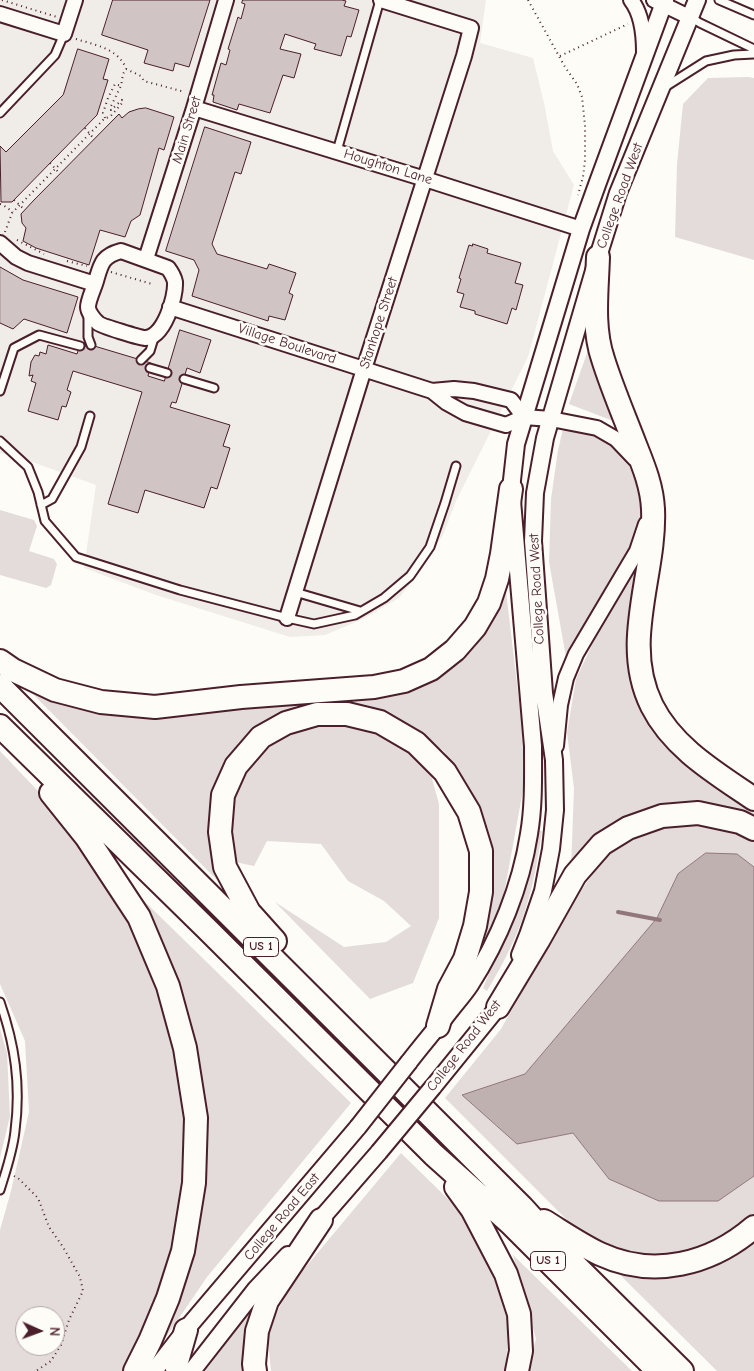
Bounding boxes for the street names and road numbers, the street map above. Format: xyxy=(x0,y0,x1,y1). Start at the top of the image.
street label: Main Street xyxy=(169,94,205,166)
street label: College Road West xyxy=(593,141,647,251)
street label: Houghton Lane xyxy=(342,146,434,188)
street label: Stanhope Street xyxy=(356,275,402,371)
street label: Village Boulevard xyxy=(236,320,338,368)
street label: College Road West xyxy=(526,533,548,645)
road number: US 1 xyxy=(244,938,278,956)
street label: College Road West xyxy=(423,997,505,1095)
street label: College Road East xyxy=(241,1170,323,1264)
road number: US 1 xyxy=(530,1252,566,1270)

